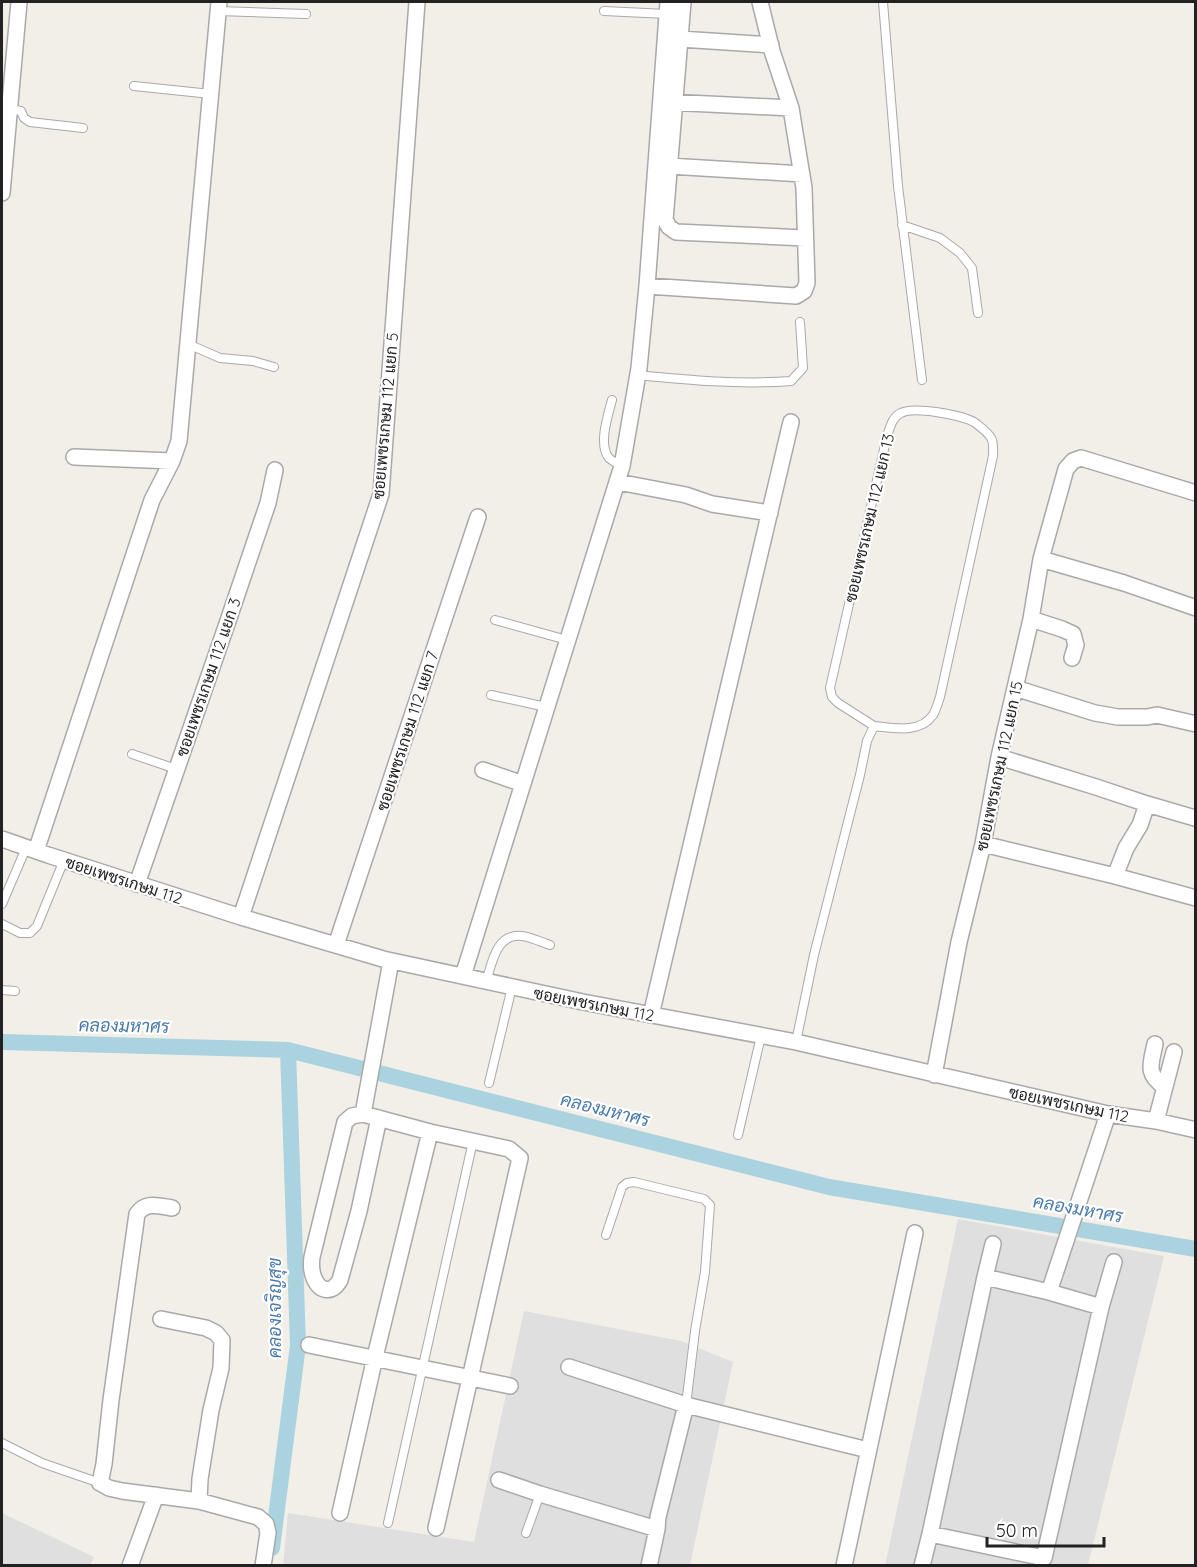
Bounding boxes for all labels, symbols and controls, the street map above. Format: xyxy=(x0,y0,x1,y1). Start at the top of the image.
street label: ซอยเพชรเกษม 112 แยก 5 xyxy=(368,332,402,500)
street label: ซอยเพชรเกษม 112 แยก 13 xyxy=(840,432,898,604)
street label: ซอยเพชรเกษม 112 แยก 3 xyxy=(171,595,245,759)
street label: ซอยเพชรเกษม 112 แยก 7 xyxy=(372,649,442,813)
street label: ซอยเพชรเกษม 112 แยก 15 xyxy=(971,679,1027,853)
street label: ซอยเพชรเกษม 112 xyxy=(63,852,185,908)
street label: ซอยเพชรเกษม 112 xyxy=(532,983,656,1026)
water label: คลองมหาศร xyxy=(78,1013,171,1038)
street label: ซอยเพชรเกษม 112 xyxy=(1007,1082,1131,1127)
water label: คลองมหาศร xyxy=(558,1087,653,1132)
water label: คลองมหาศร xyxy=(1031,1189,1126,1228)
water label: คลองเจริญสุข xyxy=(263,1257,287,1358)
scale bar xyxy=(987,1510,1104,1548)
text: 50 m xyxy=(996,1519,1038,1542)

